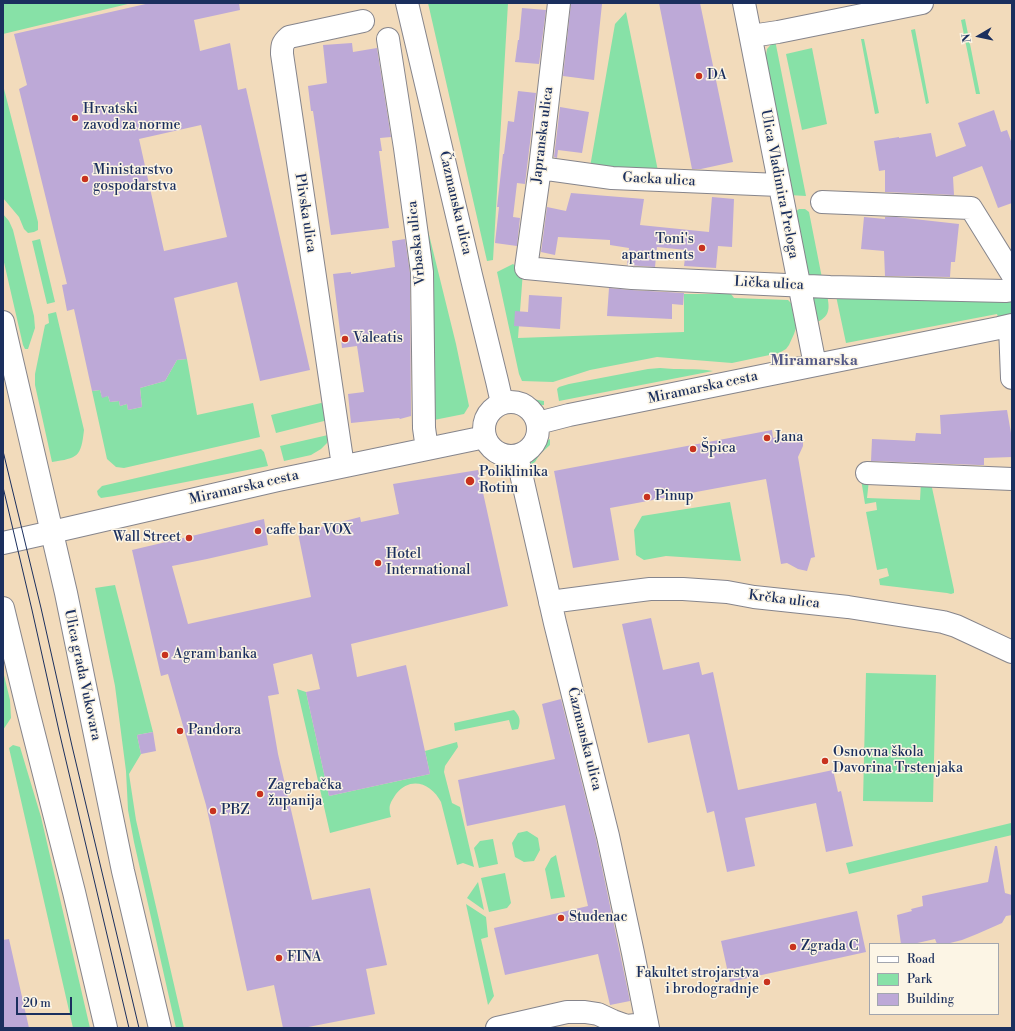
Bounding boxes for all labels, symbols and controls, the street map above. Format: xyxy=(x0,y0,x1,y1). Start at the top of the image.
north arrow xyxy=(959,16,999,56)
text: N xyxy=(960,32,975,43)
place label: DA xyxy=(707,68,727,84)
marker: DA xyxy=(694,71,704,81)
street label: Japranska ulica xyxy=(529,86,557,184)
place label: Hrvatski zavod za norme xyxy=(83,102,181,134)
street label: Ulica Vladimira Preloga xyxy=(756,108,802,260)
marker: Hrvatski zavod za norme xyxy=(70,113,80,123)
street label: Čazmanska ulica xyxy=(435,150,475,256)
place label: Ministarstvo gospodarstva xyxy=(93,163,176,196)
street label: Gacka ulica xyxy=(622,170,696,190)
street label: Plivska ulica xyxy=(290,172,320,254)
marker: Ministarstvo gospodarstva xyxy=(80,174,90,184)
street label: Vrbaska ulica xyxy=(404,200,430,286)
place label: Toni's apartments xyxy=(622,232,694,264)
marker: Toni's apartments xyxy=(697,243,707,253)
street label: Lička ulica xyxy=(734,274,804,294)
place label: Valeatis xyxy=(353,331,403,347)
marker: Valeatis xyxy=(340,334,350,344)
district label: Miramarska xyxy=(770,352,858,370)
street label: Miramarska cesta xyxy=(646,368,760,408)
place label: Jana xyxy=(775,430,803,446)
marker: Jana xyxy=(762,433,772,443)
place label: Špica xyxy=(701,441,736,457)
marker: Špica xyxy=(688,444,698,454)
place label: Poliklinika Rotim xyxy=(479,465,548,498)
street label: Miramarska cesta xyxy=(188,467,300,509)
marker: Poliklinika Rotim xyxy=(464,475,476,487)
place label: Pinup xyxy=(655,489,694,505)
marker: Pinup xyxy=(642,492,652,502)
place label: caffe bar VOX xyxy=(266,523,352,539)
marker: caffe bar VOX xyxy=(253,526,263,536)
place label: Wall Street xyxy=(113,530,181,546)
marker: Wall Street xyxy=(184,533,194,543)
place label: Hotel International xyxy=(386,547,470,580)
marker: Hotel International xyxy=(373,558,383,568)
street label: Krčka ulica xyxy=(747,587,821,613)
street label: Ulica grada Vukovara xyxy=(60,608,104,742)
place label: Agram banka xyxy=(173,647,257,663)
marker: Agram banka xyxy=(160,650,170,660)
street label: Čazmanska ulica xyxy=(563,686,605,792)
place label: Pandora xyxy=(188,723,241,739)
marker: Pandora xyxy=(175,726,185,736)
place label: Osnovna škola Davorina Trstenjaka xyxy=(833,745,963,778)
marker: Osnovna škola Davorina Trstenjaka xyxy=(820,756,830,766)
place label: Zagrebačka županija xyxy=(268,778,342,810)
marker: Zagrebačka županija xyxy=(255,789,265,799)
place label: PBZ xyxy=(221,803,250,819)
marker: PBZ xyxy=(208,806,218,816)
place label: Studenac xyxy=(569,910,627,926)
marker: Studenac xyxy=(556,913,566,923)
place label: Zgrada C xyxy=(801,939,858,955)
marker: Zgrada C xyxy=(788,942,798,952)
legend xyxy=(869,943,999,1015)
place label: FINA xyxy=(287,950,321,966)
text: Road xyxy=(907,952,935,967)
marker: FINA xyxy=(274,953,284,963)
place label: Fakultet strojarstva i brodogradnje xyxy=(636,966,759,998)
text: Park xyxy=(907,972,932,987)
marker: Fakultet strojarstva i brodogradnje xyxy=(762,977,772,987)
scale bar xyxy=(18,989,74,1015)
text: Building xyxy=(907,992,954,1007)
text: 20 m xyxy=(23,996,51,1011)

